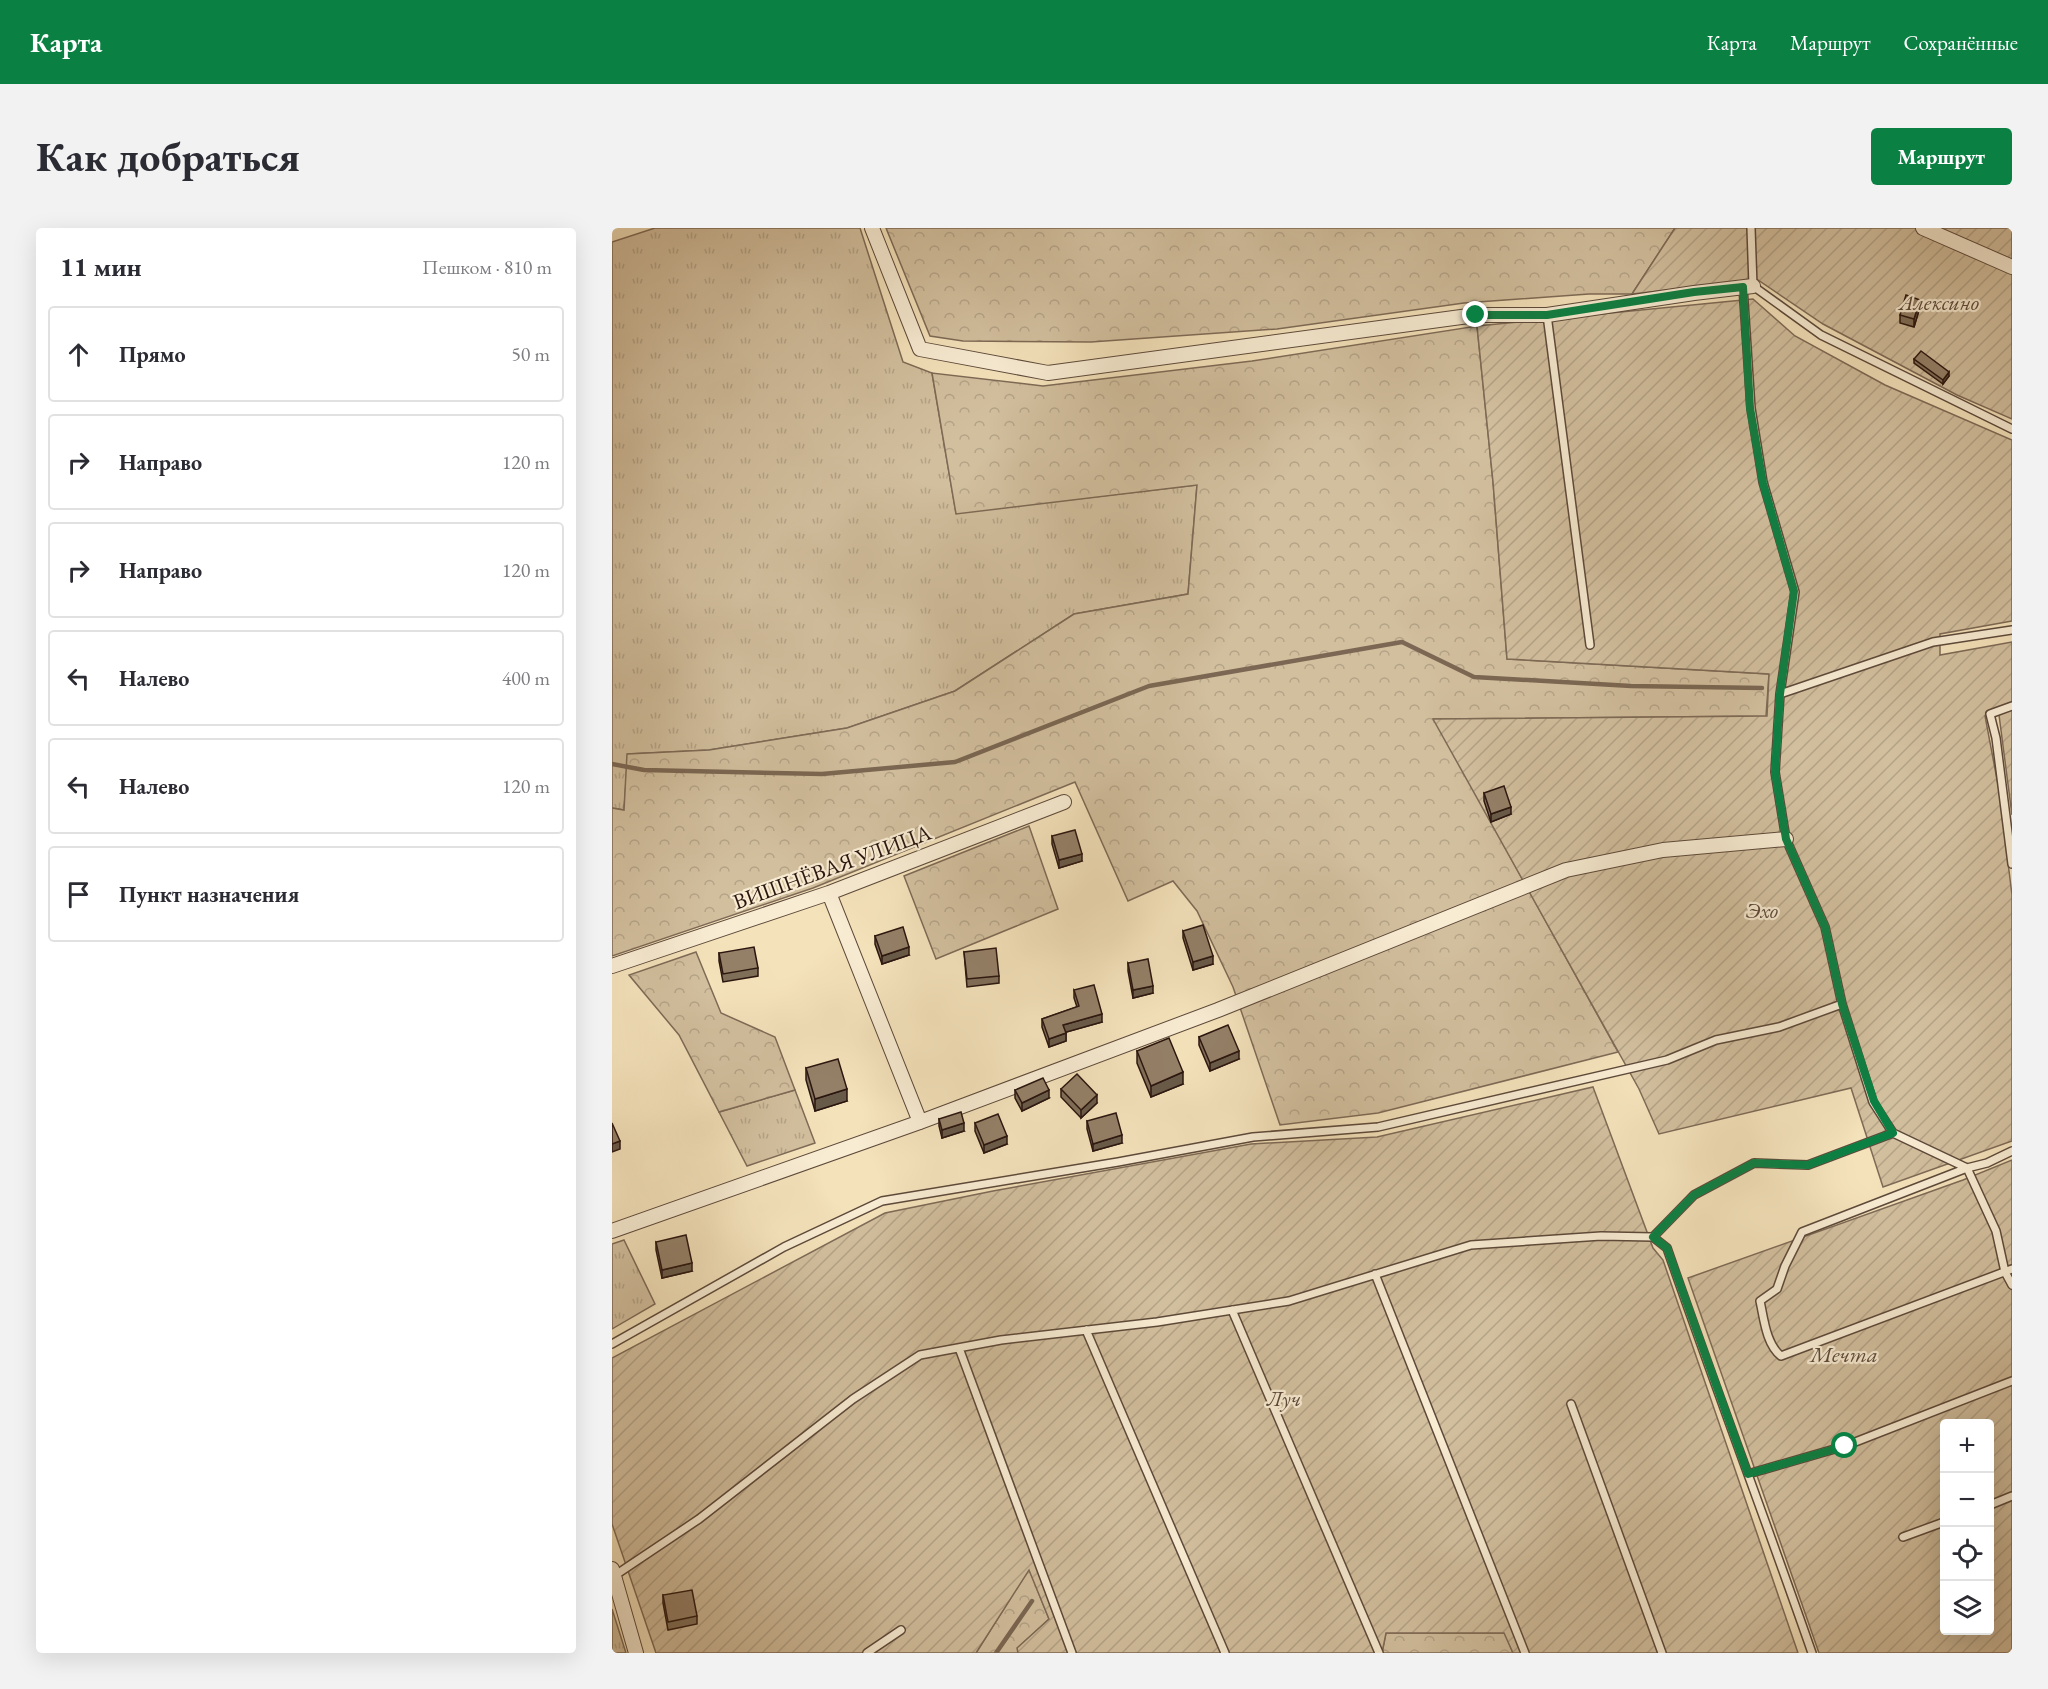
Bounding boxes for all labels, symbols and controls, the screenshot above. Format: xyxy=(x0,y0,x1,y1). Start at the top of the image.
text: Карта xyxy=(30,24,102,60)
text: Карта xyxy=(1707,29,1757,56)
text: Маршрут xyxy=(1790,29,1871,56)
text: Сохранённые xyxy=(1904,29,2018,56)
button: Маршрут xyxy=(1871,128,2012,185)
text: Как добраться xyxy=(36,129,300,184)
text: 11 мин xyxy=(60,250,141,284)
text: Пешком · 810 m xyxy=(422,254,552,280)
park label: Алексино xyxy=(1897,288,1979,317)
route end xyxy=(1462,301,1488,327)
icon: ahead xyxy=(62,338,95,371)
text: Прямо xyxy=(119,340,186,369)
text: 50 m xyxy=(511,341,550,367)
icon: right xyxy=(62,446,95,479)
text: Направо xyxy=(119,448,202,477)
text: 120 m xyxy=(502,449,550,475)
icon: right xyxy=(62,554,95,587)
text: Направо xyxy=(119,556,202,585)
text: 120 m xyxy=(502,557,550,583)
icon: left xyxy=(62,662,95,695)
text: Налево xyxy=(119,664,189,693)
text: 400 m xyxy=(502,665,550,691)
icon: left xyxy=(62,770,95,803)
text: Налево xyxy=(119,772,189,801)
text: 120 m xyxy=(502,773,550,799)
street label: ВИШНЁВАЯ УЛИЦА xyxy=(729,817,936,916)
icon: arrive xyxy=(62,878,95,911)
text: Пункт назначения xyxy=(119,880,299,909)
park label: Эхо xyxy=(1746,896,1778,925)
park label: Мечта xyxy=(1808,1340,1878,1369)
park label: Луч xyxy=(1266,1384,1301,1413)
map controls xyxy=(1940,1419,1994,1635)
button: + xyxy=(1940,1419,1994,1473)
route start xyxy=(1831,1432,1857,1458)
button: − xyxy=(1940,1473,1994,1527)
button: locate xyxy=(1940,1527,1994,1581)
button: layers xyxy=(1940,1581,1994,1635)

